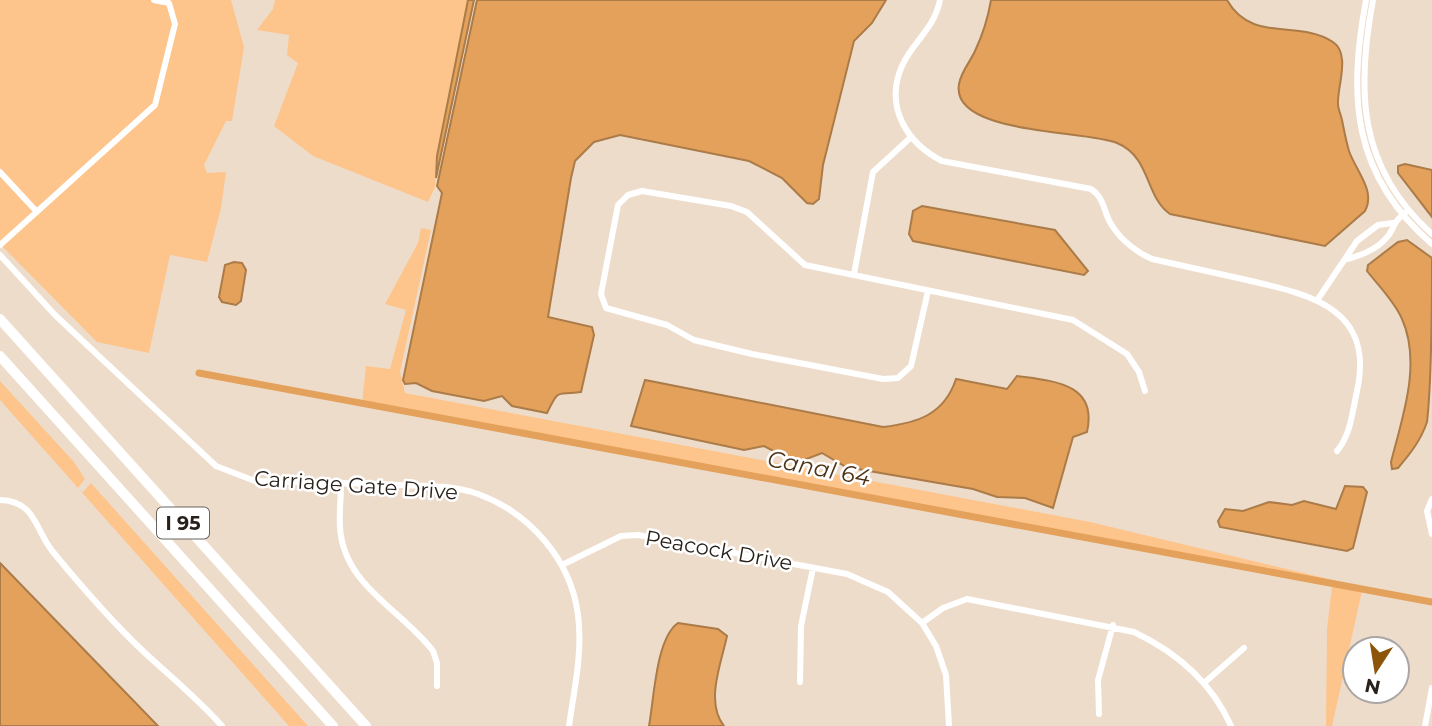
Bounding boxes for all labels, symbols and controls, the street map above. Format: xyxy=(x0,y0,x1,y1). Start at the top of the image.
water label: Canal 64 xyxy=(765,444,873,492)
street label: Carriage Gate Drive xyxy=(253,465,459,505)
road number: I 95 xyxy=(157,508,209,538)
street label: Peacock Drive xyxy=(643,525,795,575)
north arrow xyxy=(1341,635,1411,705)
text: N xyxy=(1363,673,1382,699)

